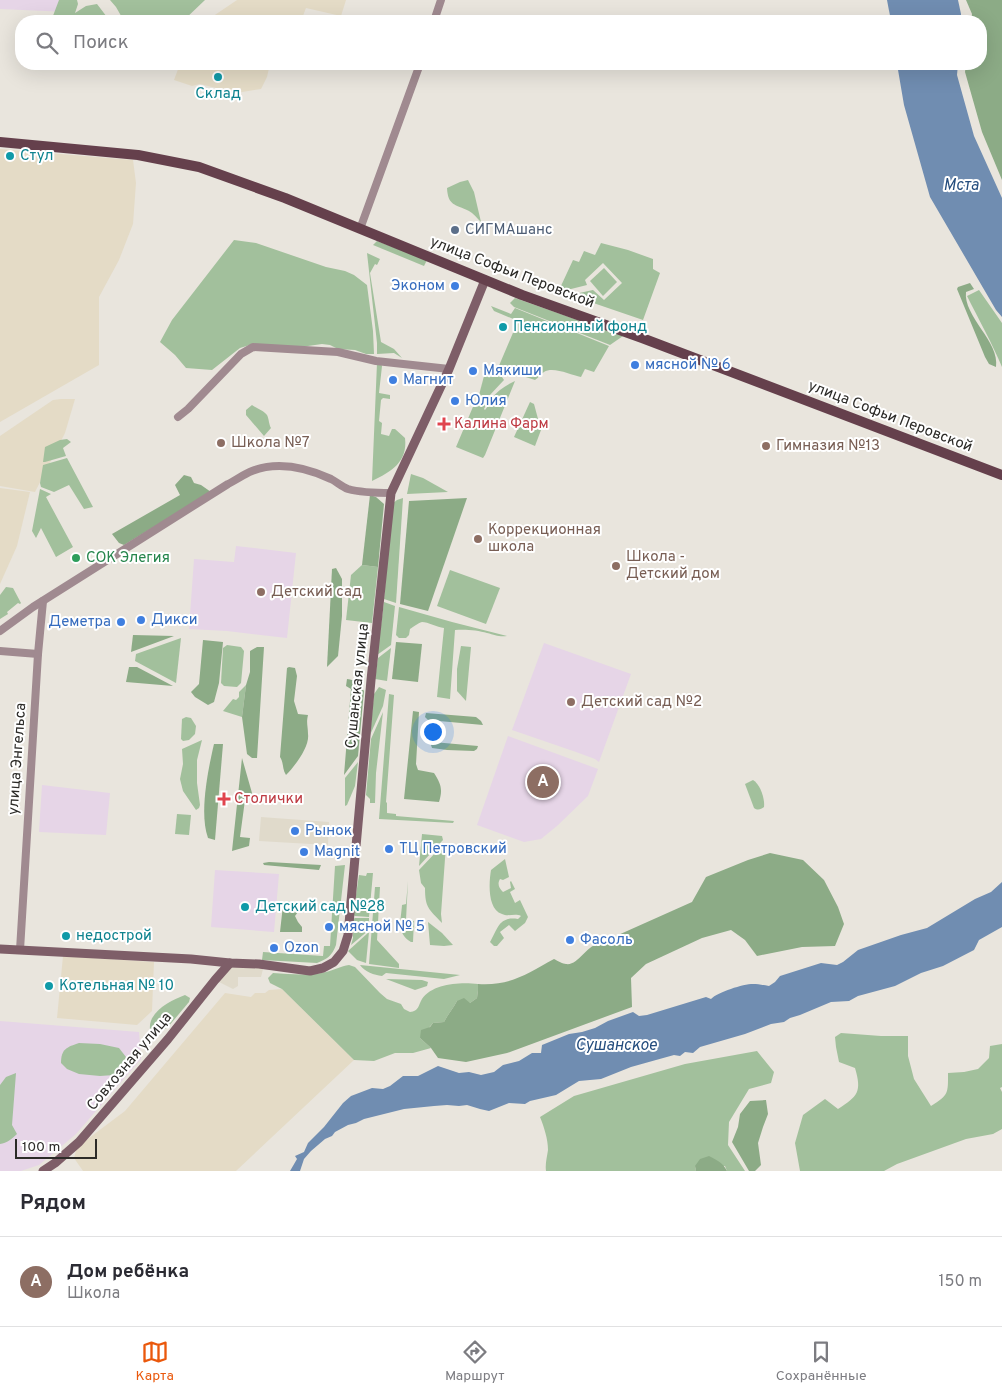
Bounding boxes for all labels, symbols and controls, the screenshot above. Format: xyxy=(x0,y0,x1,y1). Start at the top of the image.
search box xyxy=(15,15,987,70)
icon: search xyxy=(33,29,61,57)
text: Поиск xyxy=(73,31,129,55)
marker: Склад xyxy=(212,71,224,83)
place label: Склад xyxy=(195,85,241,104)
place label: Стул xyxy=(20,147,54,166)
marker: Стул xyxy=(4,150,16,162)
water label: Мста xyxy=(943,176,979,196)
place label: СИГМАшанс xyxy=(465,221,553,240)
marker: СИГМАшанс xyxy=(449,224,461,236)
street label: улица Софьи Перовской xyxy=(427,233,597,313)
place label: Эконом xyxy=(391,277,445,296)
marker: Эконом xyxy=(449,280,461,292)
place label: Пенсионный фонд xyxy=(513,318,647,337)
marker: Пенсионный фонд xyxy=(497,321,509,333)
place label: мясной № 6 xyxy=(645,356,731,375)
marker: мясной № 6 xyxy=(629,359,641,371)
place label: Мякиши xyxy=(483,362,542,381)
marker: Мякиши xyxy=(467,365,479,377)
place label: Магнит xyxy=(403,371,454,390)
marker: Магнит xyxy=(387,374,399,386)
street label: улица Софьи Перовской xyxy=(805,377,975,457)
place label: Юлия xyxy=(465,392,507,411)
marker: Юлия xyxy=(449,395,461,407)
place label: Калина Фарм xyxy=(454,415,549,434)
marker: Калина Фарм xyxy=(438,418,450,430)
place label: Школа №7 xyxy=(231,434,310,453)
marker: Школа №7 xyxy=(215,437,227,449)
place label: Гимназия №13 xyxy=(776,437,880,456)
marker: Гимназия №13 xyxy=(760,440,772,452)
place label: Коррекционная школа xyxy=(488,521,601,557)
marker: Коррекционная школа xyxy=(472,533,484,545)
place label: Школа - Детский дом xyxy=(626,548,720,584)
place label: СОК Элегия xyxy=(86,549,170,568)
marker: СОК Элегия xyxy=(70,552,82,564)
marker: Школа - Детский дом xyxy=(610,560,622,572)
place label: Детский сад xyxy=(271,583,362,602)
marker: Детский сад xyxy=(255,586,267,598)
place label: Дикси xyxy=(151,611,198,630)
place label: Деметра xyxy=(48,613,111,632)
marker: Дикси xyxy=(135,614,147,626)
marker: Деметра xyxy=(115,616,127,628)
street label: Сушанская улица xyxy=(342,622,374,750)
place label: Детский сад №2 xyxy=(581,693,702,712)
marker: Детский сад №2 xyxy=(565,696,577,708)
street label: улица Энгельса xyxy=(5,702,31,816)
your location xyxy=(420,719,446,745)
pin: A xyxy=(527,763,559,801)
place label: Столички xyxy=(234,790,303,809)
marker: Столички xyxy=(218,793,230,805)
place label: Рынок xyxy=(305,822,352,841)
marker: Рынок xyxy=(289,825,301,837)
place label: ТЦ Петровский xyxy=(399,840,507,859)
place label: Magnit xyxy=(314,843,360,862)
marker: ТЦ Петровский xyxy=(383,843,395,855)
marker: Magnit xyxy=(298,846,310,858)
place label: Детский сад №28 xyxy=(255,898,385,917)
marker: Детский сад №28 xyxy=(239,901,251,913)
place label: мясной № 5 xyxy=(339,918,425,937)
marker: мясной № 5 xyxy=(323,921,335,933)
place label: недострой xyxy=(76,927,152,946)
marker: недострой xyxy=(60,930,72,942)
place label: Фасоль xyxy=(580,931,633,950)
marker: Фасоль xyxy=(564,934,576,946)
place label: Ozon xyxy=(284,939,319,958)
marker: Ozon xyxy=(268,942,280,954)
place label: Котельная № 10 xyxy=(59,977,174,996)
marker: Котельная № 10 xyxy=(43,980,55,992)
street label: Совхозная улица xyxy=(83,1009,177,1115)
water label: Сушанское xyxy=(575,1036,658,1056)
scale bar xyxy=(15,1136,98,1159)
text: 100 m xyxy=(22,1139,60,1156)
text: Рядом xyxy=(20,1190,86,1217)
text: Дом ребёнка xyxy=(67,1260,189,1284)
text: A xyxy=(30,1272,42,1292)
text: 150 m xyxy=(939,1272,982,1292)
text: Школа xyxy=(67,1284,120,1304)
tab: Карта xyxy=(136,1338,174,1385)
tab: Маршрут xyxy=(445,1338,505,1385)
tab: Сохранённые xyxy=(776,1338,866,1385)

